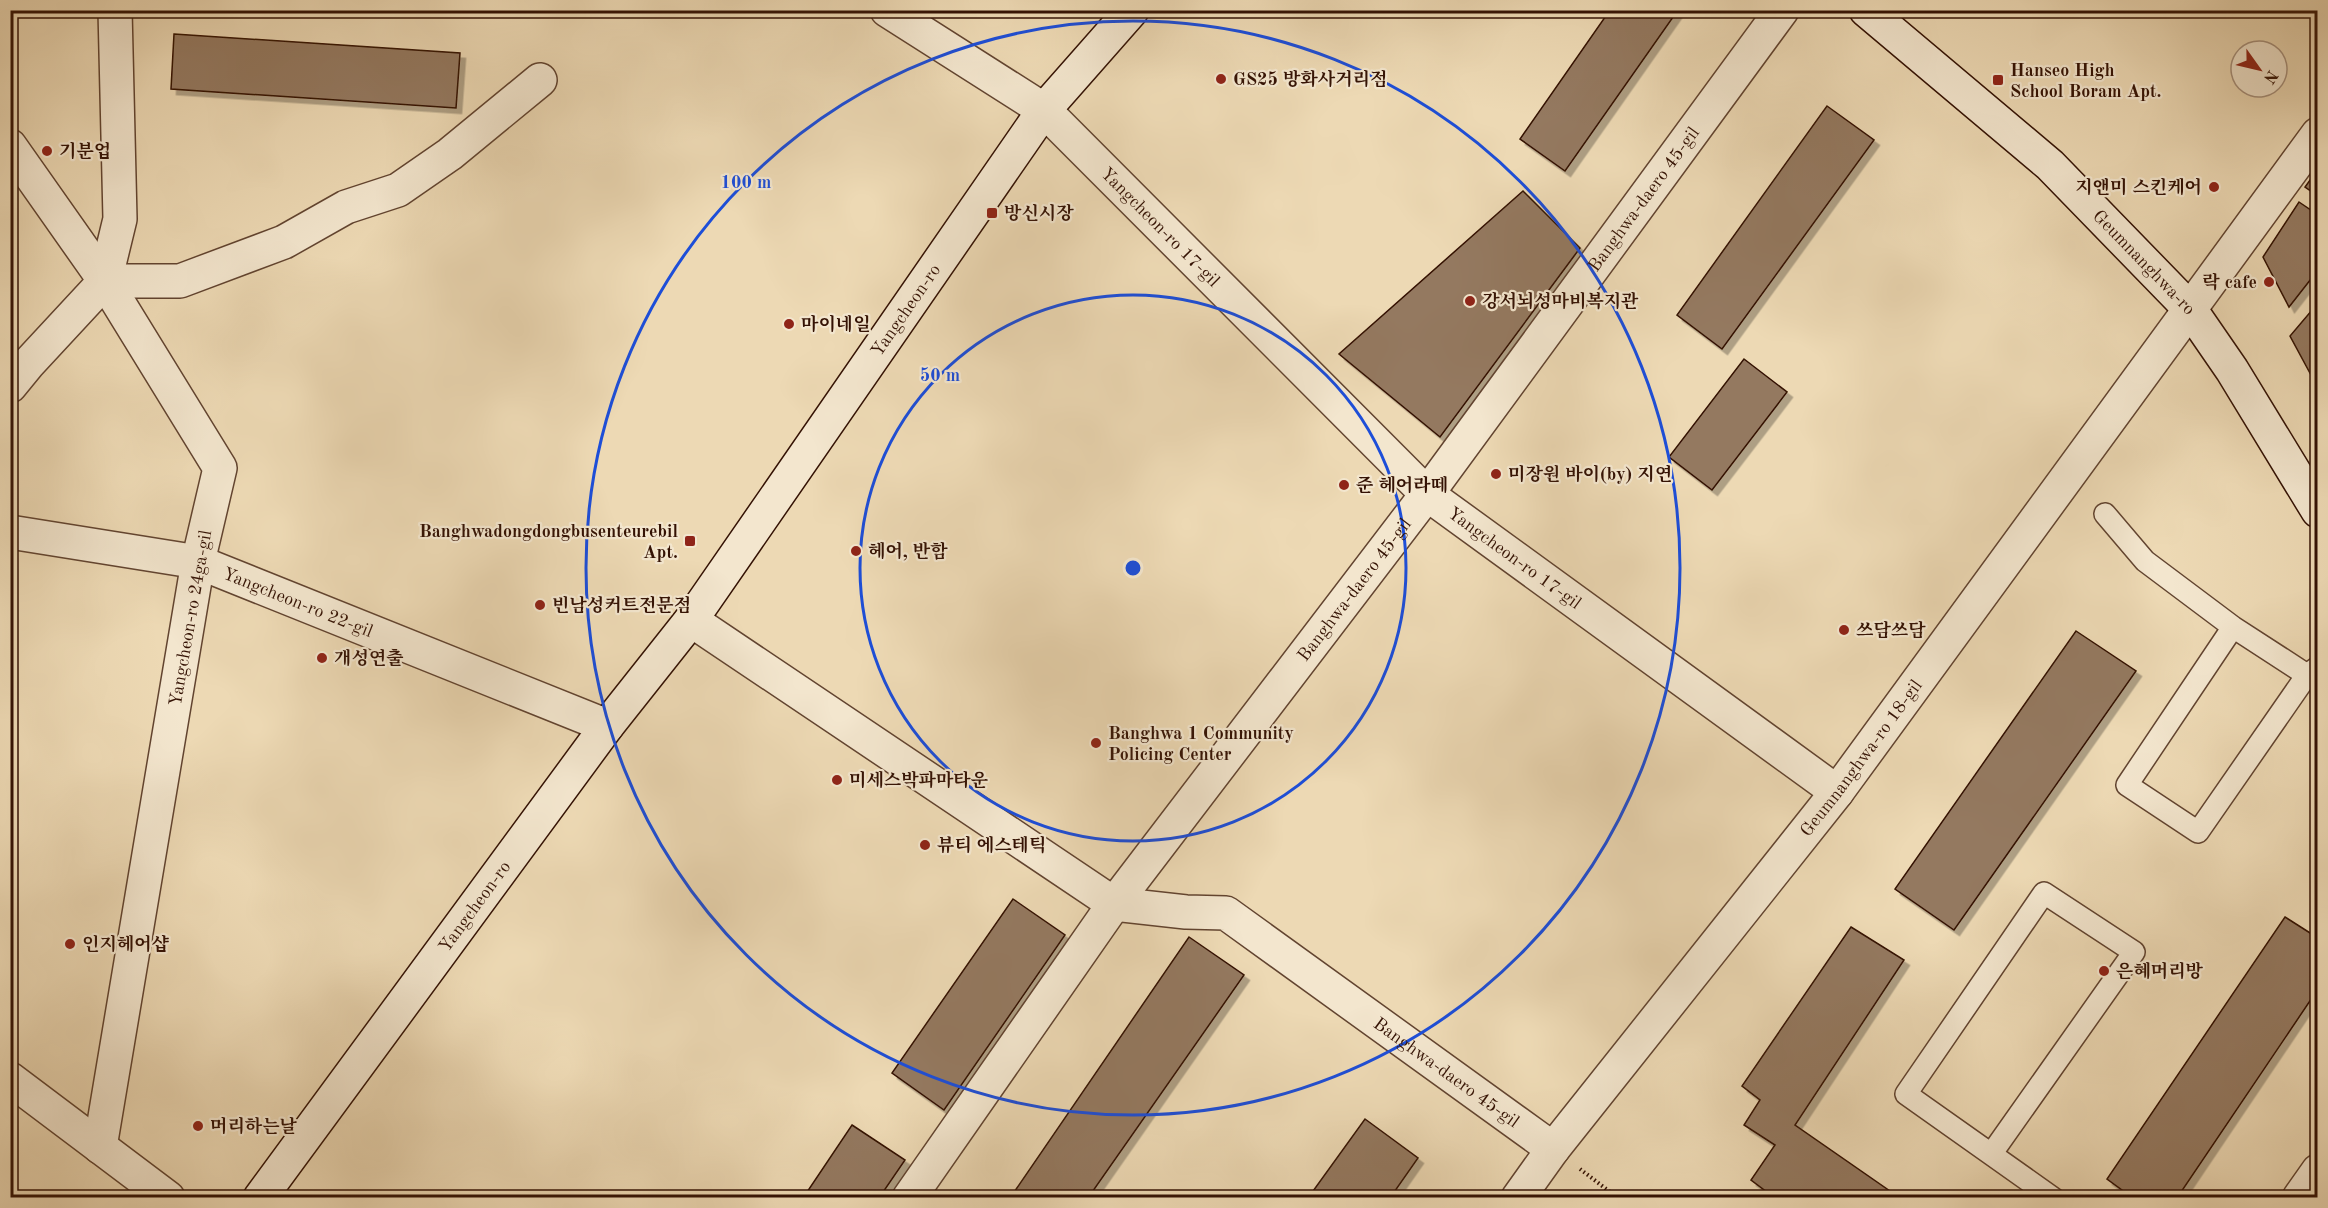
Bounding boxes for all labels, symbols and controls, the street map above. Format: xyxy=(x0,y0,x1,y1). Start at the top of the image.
north arrow xyxy=(2229,39,2289,99)
place label: Hanseo High School Boram Apt. xyxy=(2010,62,2162,101)
text: N xyxy=(2259,67,2280,86)
place label: GS25 방화사거리점 xyxy=(1233,69,1387,89)
marker: GS25 방화사거리점 xyxy=(1214,72,1228,86)
marker: Hanseo High School Boram Apt. xyxy=(1991,73,2005,87)
street label: Banghwa-daero 45-gil xyxy=(1585,124,1703,275)
place label: 기분업 xyxy=(59,141,111,161)
marker: 기분업 xyxy=(40,144,54,158)
street label: Yangcheon-ro 17-gil xyxy=(1097,164,1223,291)
text: 100 m xyxy=(721,174,771,192)
place label: 지앤미 스킨케어 xyxy=(2075,177,2202,197)
marker: 지앤미 스킨케어 xyxy=(2207,180,2221,194)
place label: 방신시장 xyxy=(1004,203,1074,223)
marker: 방신시장 xyxy=(985,206,999,220)
street label: Geumnanghwa-ro xyxy=(2089,207,2198,319)
street label: Yangcheon-ro xyxy=(868,261,944,360)
place label: 락 cafe xyxy=(2202,272,2257,292)
marker: 락 cafe xyxy=(2262,275,2276,289)
place label: 강서뇌성마비복지관 xyxy=(1482,291,1639,311)
marker: 강서뇌성마비복지관 xyxy=(1463,294,1477,308)
place label: 마이네일 xyxy=(801,314,871,334)
marker: 마이네일 xyxy=(782,317,796,331)
text: 50 m xyxy=(920,367,960,385)
place label: 미장원 바이(by) 지연 xyxy=(1508,464,1672,484)
marker: 미장원 바이(by) 지연 xyxy=(1489,467,1503,481)
place label: 준 헤어라떼 xyxy=(1356,475,1448,495)
marker: 준 헤어라떼 xyxy=(1337,478,1351,492)
street label: Yangcheon-ro 17-gil xyxy=(1444,504,1584,613)
street label: Banghwa-daero 45-gil xyxy=(1295,515,1415,665)
place label: Banghwadongdongbusenteurebil Apt. xyxy=(419,523,678,562)
street label: Yangcheon-ro 24ga-gil xyxy=(167,529,215,708)
marker: Banghwadongdongbusenteurebil Apt. xyxy=(683,534,697,548)
place label: 헤어, 반함 xyxy=(868,541,948,561)
marker: 헤어, 반함 xyxy=(849,544,863,558)
centre of rings xyxy=(1123,558,1143,578)
street label: Yangcheon-ro 22-gil xyxy=(220,565,375,641)
place label: 빈남성커트전문점 xyxy=(552,595,691,615)
marker: 빈남성커트전문점 xyxy=(533,598,547,612)
place label: 쓰담쓰담 xyxy=(1856,620,1926,640)
marker: 쓰담쓰담 xyxy=(1837,623,1851,637)
place label: 개성연출 xyxy=(334,648,404,668)
marker: 개성연출 xyxy=(315,651,329,665)
street label: Geumnanghwa-ro 18-gil xyxy=(1797,677,1926,840)
place label: Banghwa 1 Community Policing Center xyxy=(1108,725,1294,764)
marker: Banghwa 1 Community Policing Center xyxy=(1089,736,1103,750)
place label: 미세스박파마타운 xyxy=(849,770,989,790)
marker: 미세스박파마타운 xyxy=(830,773,844,787)
place label: 뷰티 에스테틱 xyxy=(937,835,1046,855)
marker: 뷰티 에스테틱 xyxy=(918,838,932,852)
street label: Yangcheon-ro xyxy=(436,858,514,956)
place label: 인지헤어샵 xyxy=(82,934,170,954)
marker: 인지헤어샵 xyxy=(63,937,77,951)
place label: 은혜머리방 xyxy=(2116,961,2204,981)
marker: 은혜머리방 xyxy=(2097,964,2111,978)
street label: Banghwa-daero 45-gil xyxy=(1370,1015,1522,1131)
place label: 머리하는날 xyxy=(210,1116,298,1136)
marker: 머리하는날 xyxy=(191,1119,205,1133)

